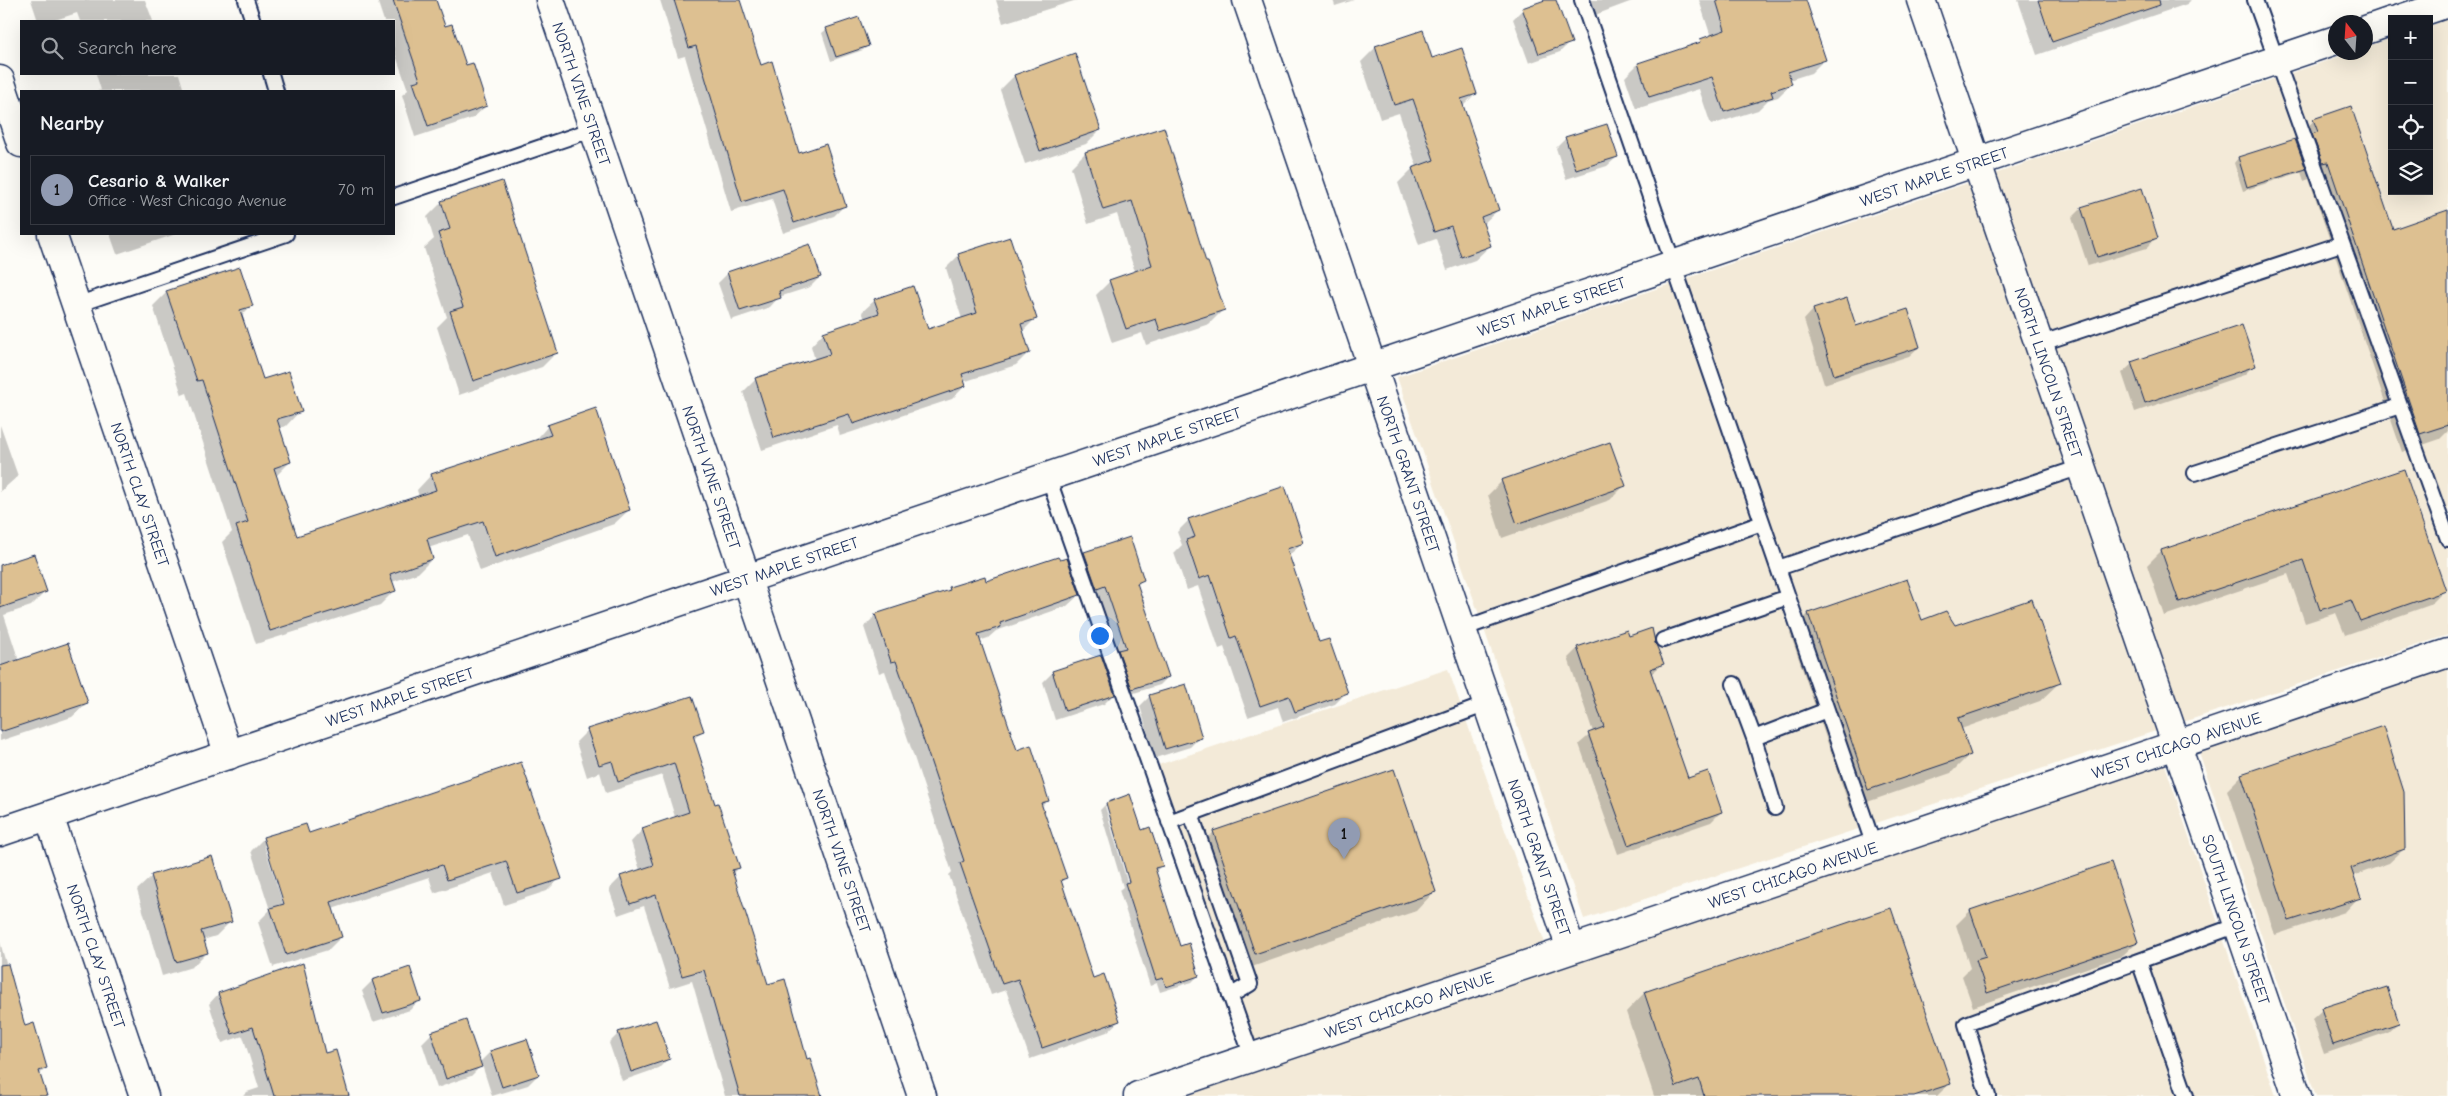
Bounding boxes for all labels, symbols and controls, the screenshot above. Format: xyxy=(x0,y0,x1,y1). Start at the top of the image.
north arrow xyxy=(2328,15,2373,60)
map controls xyxy=(2388,15,2433,195)
button: + xyxy=(2388,15,2433,60)
search box xyxy=(20,20,395,75)
street label: NORTH VINE STREET xyxy=(548,20,614,169)
icon: search xyxy=(38,34,66,62)
text: Search here xyxy=(78,37,177,59)
button: − xyxy=(2388,60,2433,105)
button: locate xyxy=(2388,105,2433,150)
text: Nearby xyxy=(40,111,104,135)
street label: WEST MAPLE STREET xyxy=(1858,144,2011,211)
button: layers xyxy=(2388,150,2433,195)
text: Cesario & Walker xyxy=(88,170,229,192)
text: 1 xyxy=(54,181,60,199)
text: 70 m xyxy=(338,181,374,199)
text: Office · West Chicago Avenue xyxy=(88,192,286,210)
street label: WEST MAPLE STREET xyxy=(1475,273,1629,340)
street label: NORTH LINCOLN STREET xyxy=(2010,285,2086,461)
street label: NORTH GRANT STREET xyxy=(1373,394,1443,556)
street label: NORTH VINE STREET xyxy=(678,403,744,552)
street label: WEST MAPLE STREET xyxy=(1091,404,1244,471)
street label: NORTH CLAY STREET xyxy=(107,420,173,570)
street label: WEST MAPLE STREET xyxy=(708,533,861,601)
your location xyxy=(1087,623,1113,649)
street label: WEST MAPLE STREET xyxy=(324,664,477,731)
street label: WEST CHICAGO AVENUE xyxy=(2090,709,2264,783)
street label: NORTH GRANT STREET xyxy=(1504,777,1574,939)
street label: NORTH VINE STREET xyxy=(809,787,874,936)
pin: 1 xyxy=(1328,818,1360,859)
street label: SOUTH LINCOLN STREET xyxy=(2198,832,2273,1008)
street label: WEST CHICAGO AVENUE xyxy=(1706,839,1880,913)
street label: NORTH CLAY STREET xyxy=(63,882,129,1032)
street label: WEST CHICAGO AVENUE xyxy=(1322,968,1497,1042)

